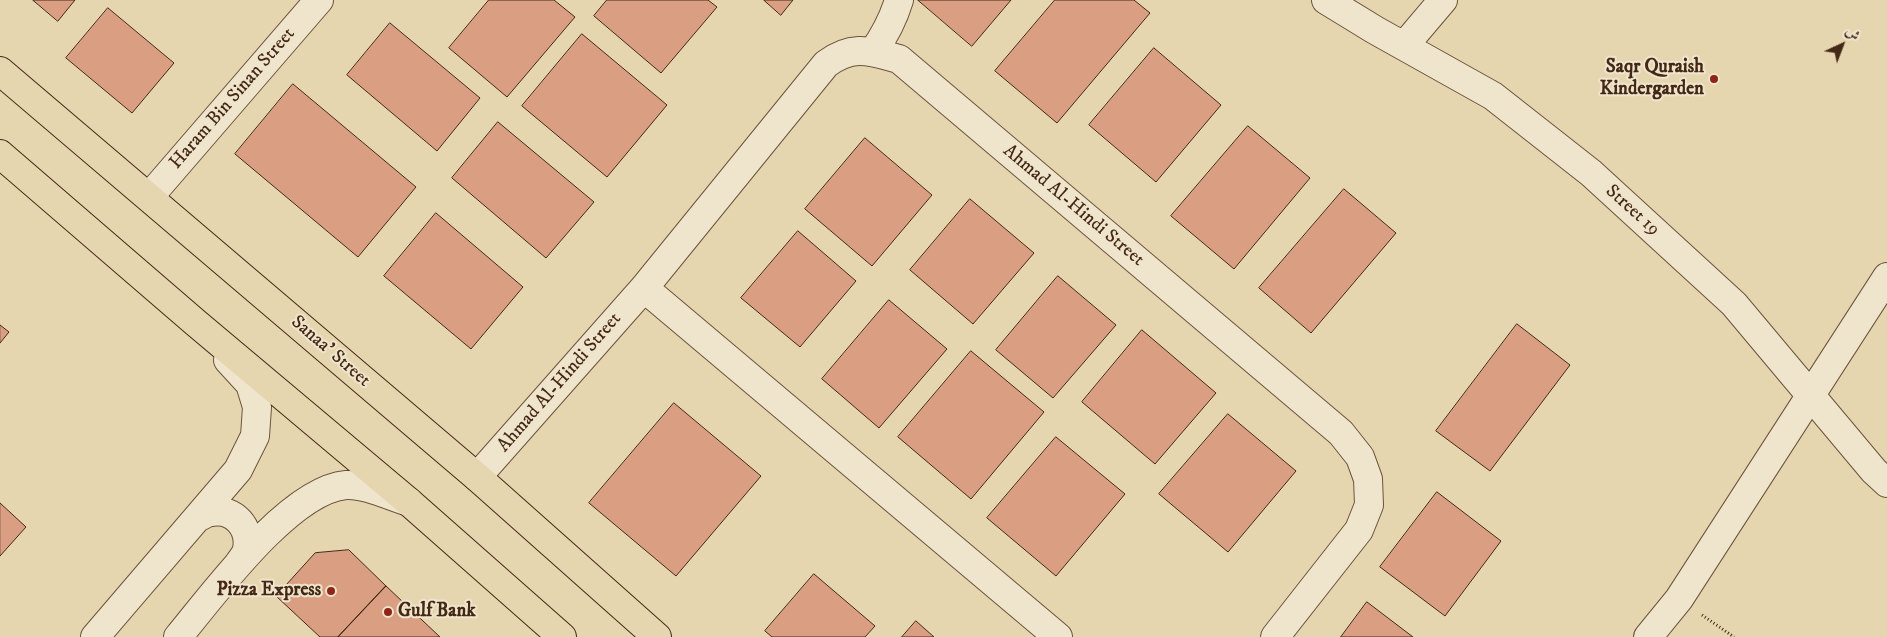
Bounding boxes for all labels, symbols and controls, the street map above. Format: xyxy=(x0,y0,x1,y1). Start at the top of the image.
north arrow xyxy=(1817,20,1867,70)
text: ش xyxy=(1841,23,1863,45)
street label: Haram Bin Sinan Street xyxy=(165,24,301,174)
place label: Saqr Quraish Kindergarden xyxy=(1600,57,1704,101)
marker: Saqr Quraish Kindergarden xyxy=(1708,73,1720,85)
street label: Ahmad Al-Hindi Street xyxy=(998,140,1148,272)
street label: Street 19 xyxy=(1600,181,1664,241)
street label: Ahmad Al-Hindi Street xyxy=(493,309,627,457)
street label: Sanaa' Street xyxy=(286,311,374,393)
place label: Pizza Express xyxy=(217,580,321,602)
marker: Pizza Express xyxy=(325,585,337,597)
place label: Gulf Bank xyxy=(398,601,476,623)
marker: Gulf Bank xyxy=(382,606,394,618)

